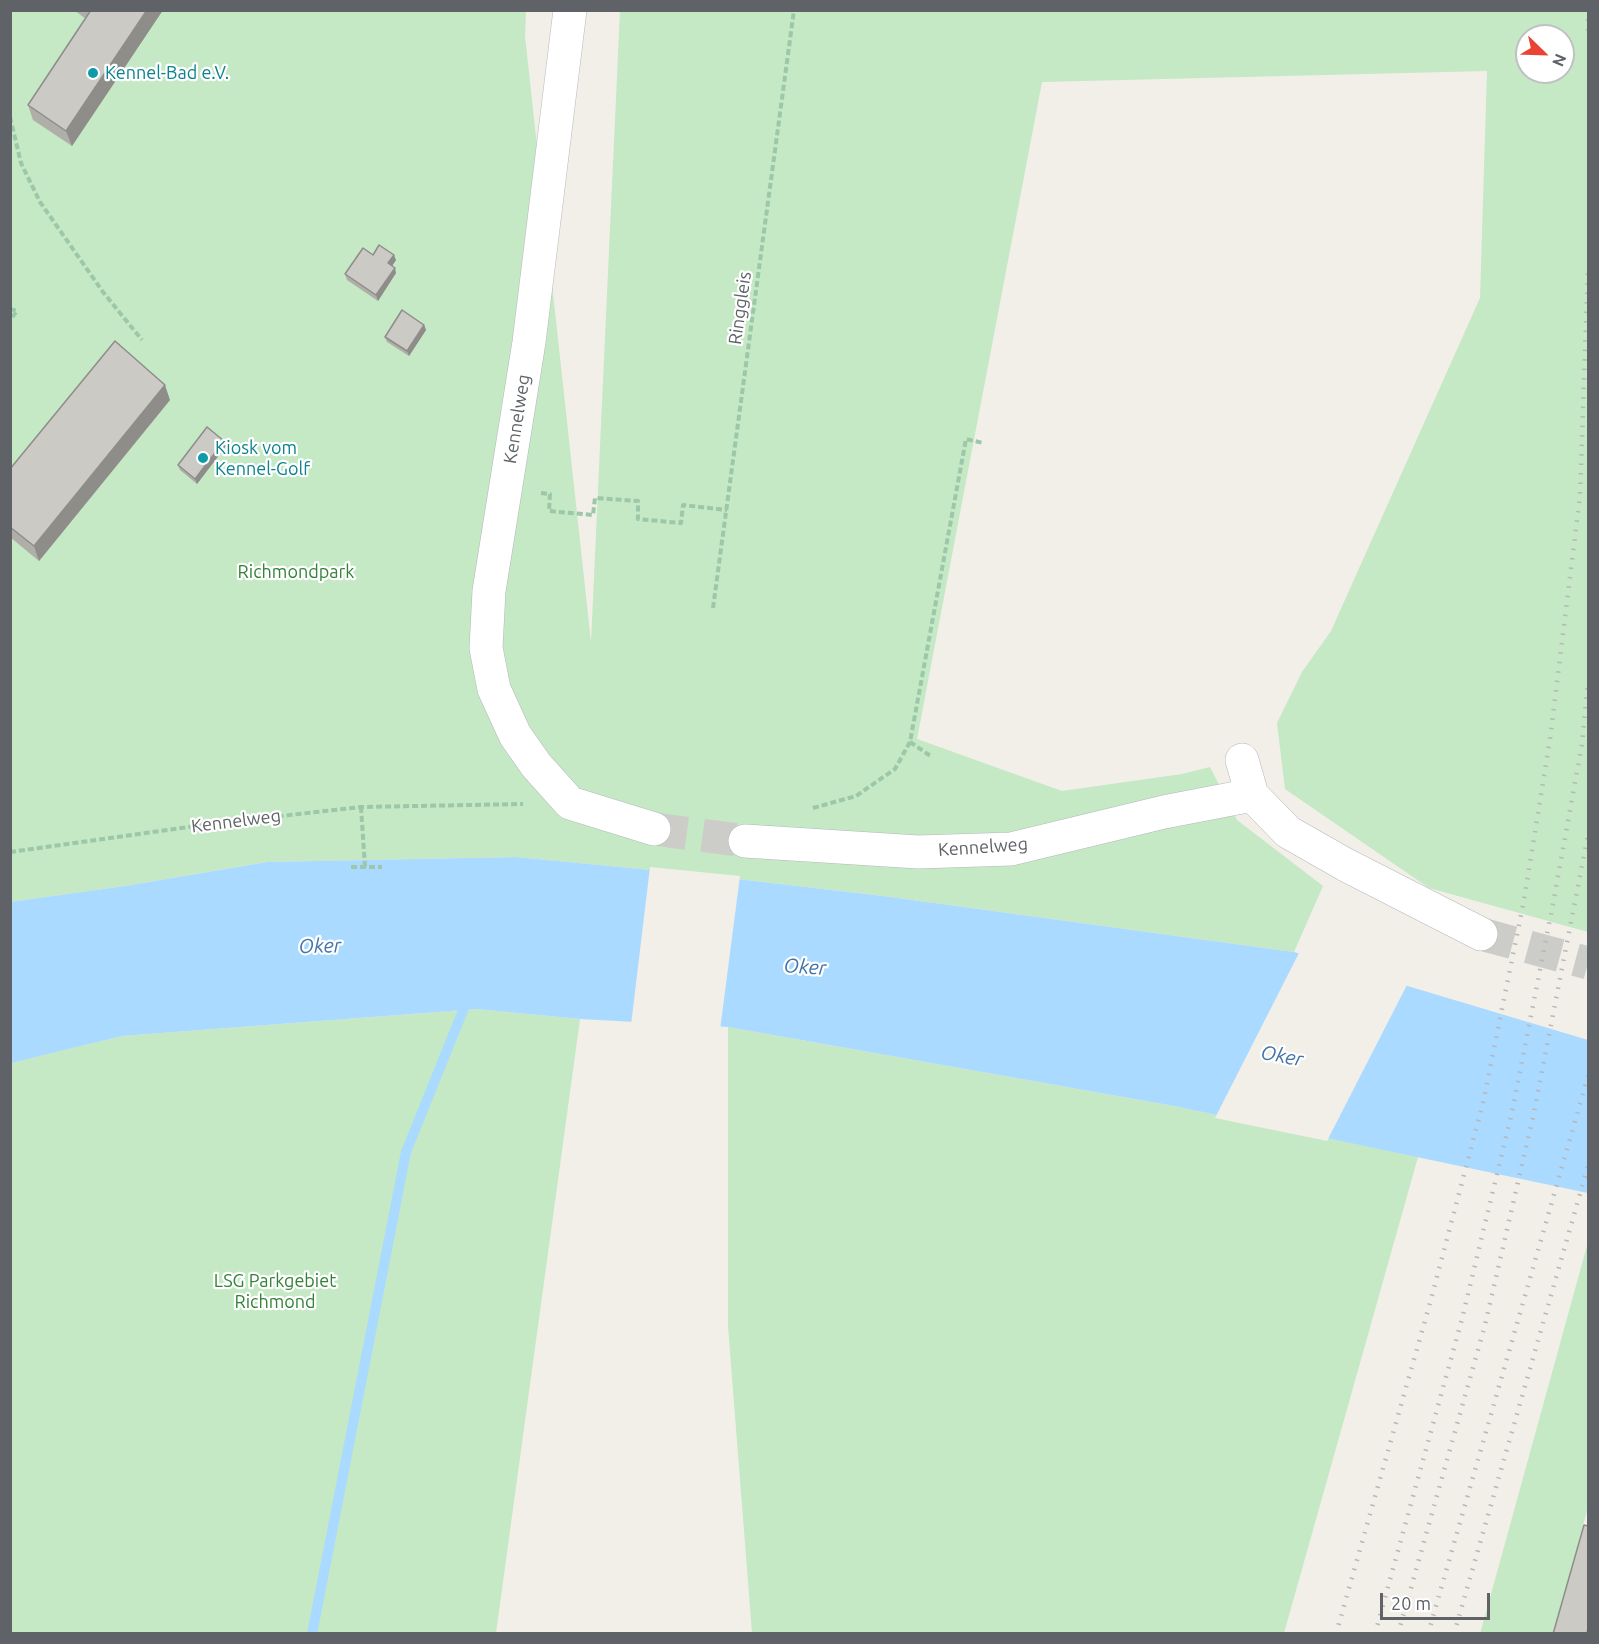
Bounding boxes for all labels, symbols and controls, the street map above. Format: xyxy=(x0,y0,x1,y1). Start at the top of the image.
north arrow xyxy=(1515,24,1575,84)
text: N xyxy=(1549,51,1570,69)
place label: Kennel-Bad e.V. xyxy=(105,62,229,84)
marker: Kennel-Bad e.V. xyxy=(86,66,100,80)
street label: Ringgleis xyxy=(724,270,756,346)
street label: Kennelweg xyxy=(499,373,535,465)
place label: Kiosk vom Kennel-Golf xyxy=(215,437,310,480)
marker: Kiosk vom Kennel-Golf xyxy=(196,451,210,465)
park label: Richmondpark xyxy=(238,561,354,583)
street label: Kennelweg xyxy=(190,805,282,837)
street label: Kennelweg xyxy=(937,833,1029,861)
water label: Oker xyxy=(298,934,342,958)
water label: Oker xyxy=(783,954,827,980)
water label: Oker xyxy=(1259,1040,1305,1072)
park label: LSG Parkgebiet Richmond xyxy=(214,1270,336,1312)
scale bar xyxy=(1383,1581,1492,1619)
text: 20 m xyxy=(1391,1593,1431,1613)

